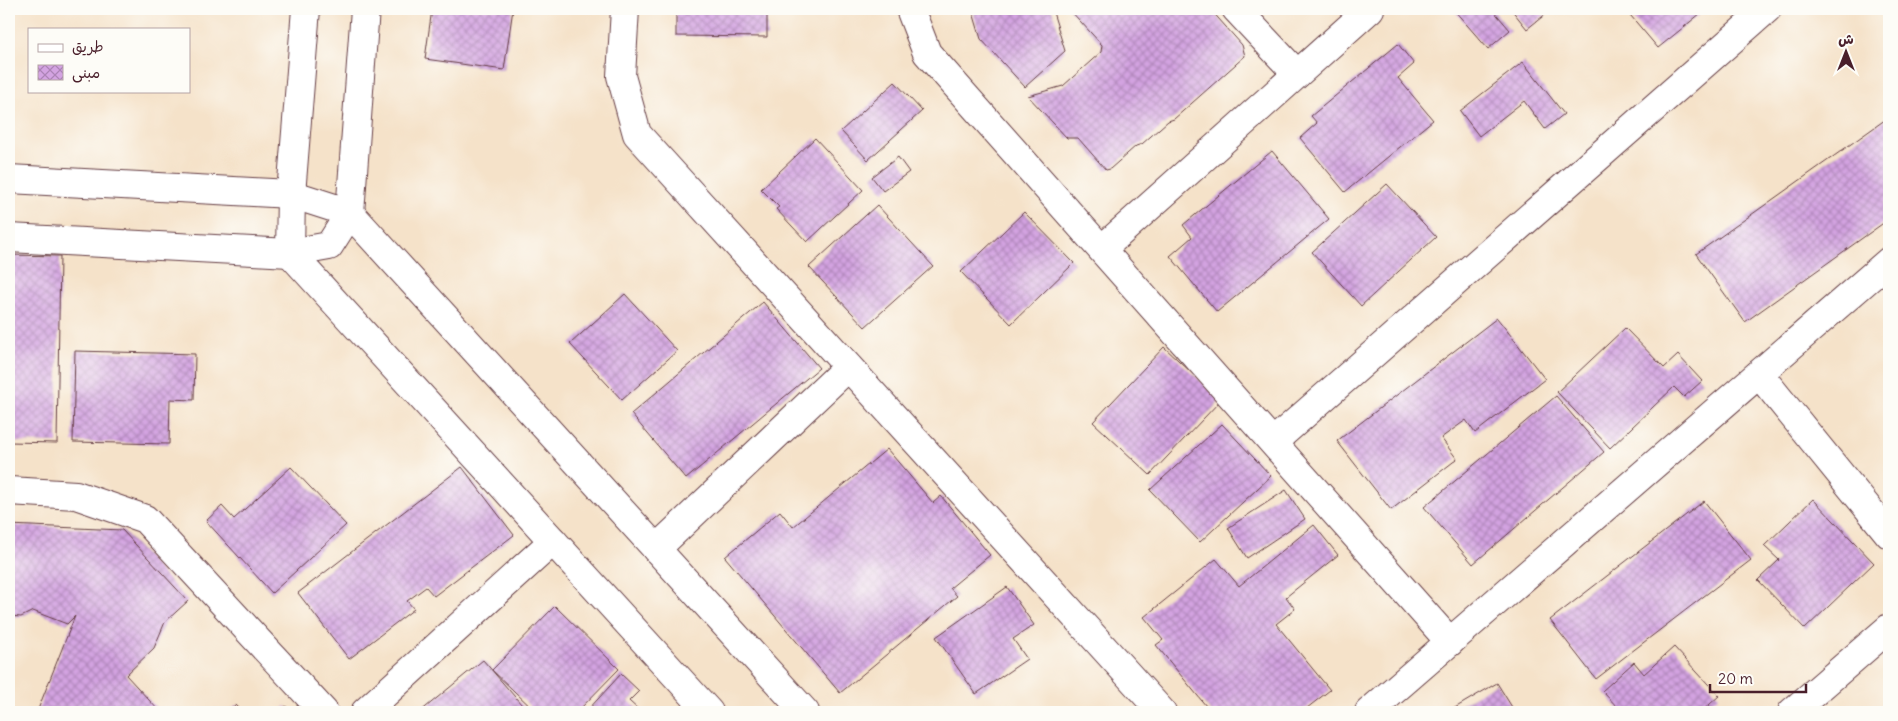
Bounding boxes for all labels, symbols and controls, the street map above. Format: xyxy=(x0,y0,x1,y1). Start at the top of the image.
legend xyxy=(28,28,190,92)
north arrow xyxy=(1820,28,1870,78)
text: ش xyxy=(1838,30,1854,48)
text: طريق xyxy=(72,37,104,56)
text: مبنى xyxy=(72,63,100,83)
scale bar xyxy=(1710,661,1807,693)
text: 20 m xyxy=(1718,669,1753,688)

